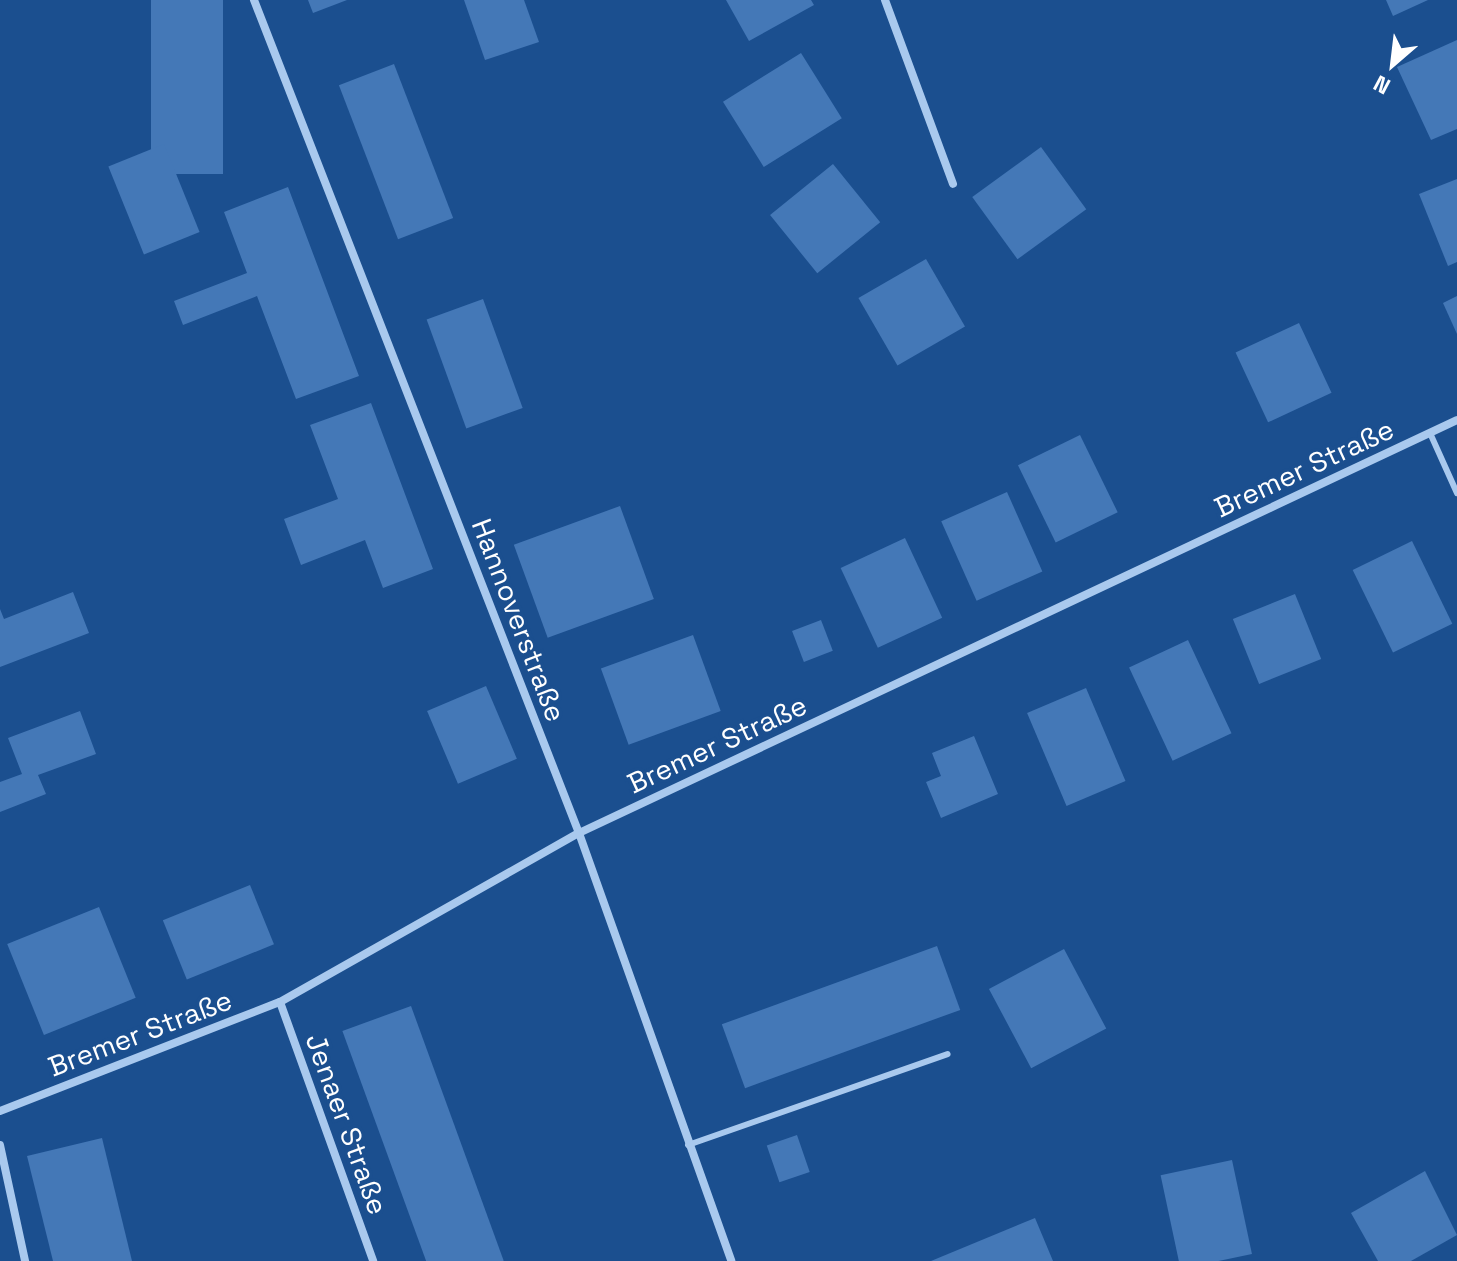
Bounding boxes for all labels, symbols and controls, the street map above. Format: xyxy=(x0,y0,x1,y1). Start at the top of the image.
north arrow xyxy=(1353,24,1433,104)
text: N xyxy=(1369,69,1395,101)
street label: Bremer Straße xyxy=(1209,412,1399,524)
street label: Hannoverstraße xyxy=(465,514,573,726)
street label: Bremer Straße xyxy=(622,688,812,800)
street label: Bremer Straße xyxy=(43,983,237,1083)
street label: Jenaer Straße xyxy=(299,1029,395,1219)

